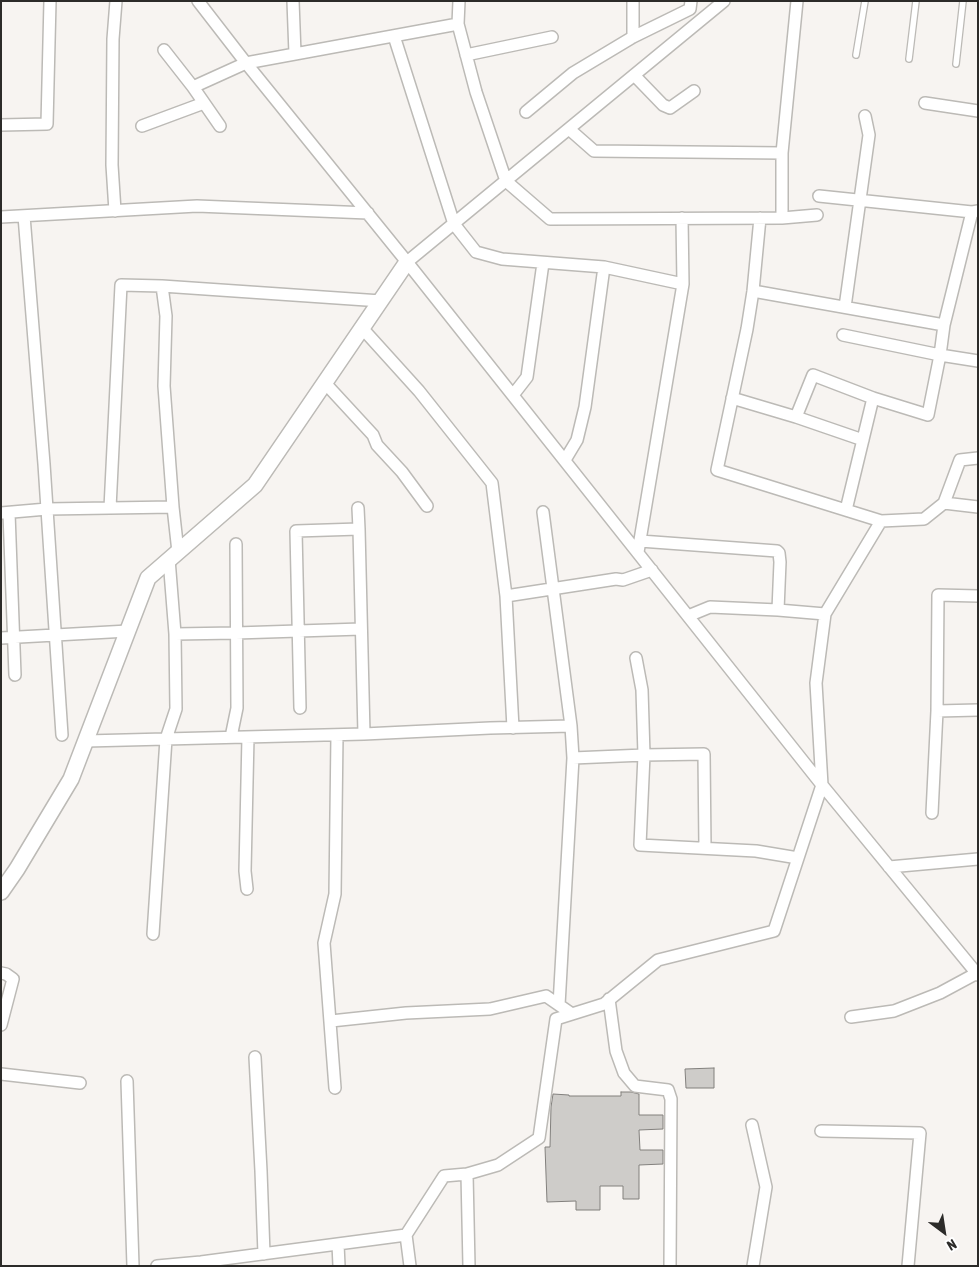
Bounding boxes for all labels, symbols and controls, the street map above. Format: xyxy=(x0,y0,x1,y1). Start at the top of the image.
north arrow xyxy=(919,1207,969,1257)
text: N xyxy=(944,1236,959,1254)

